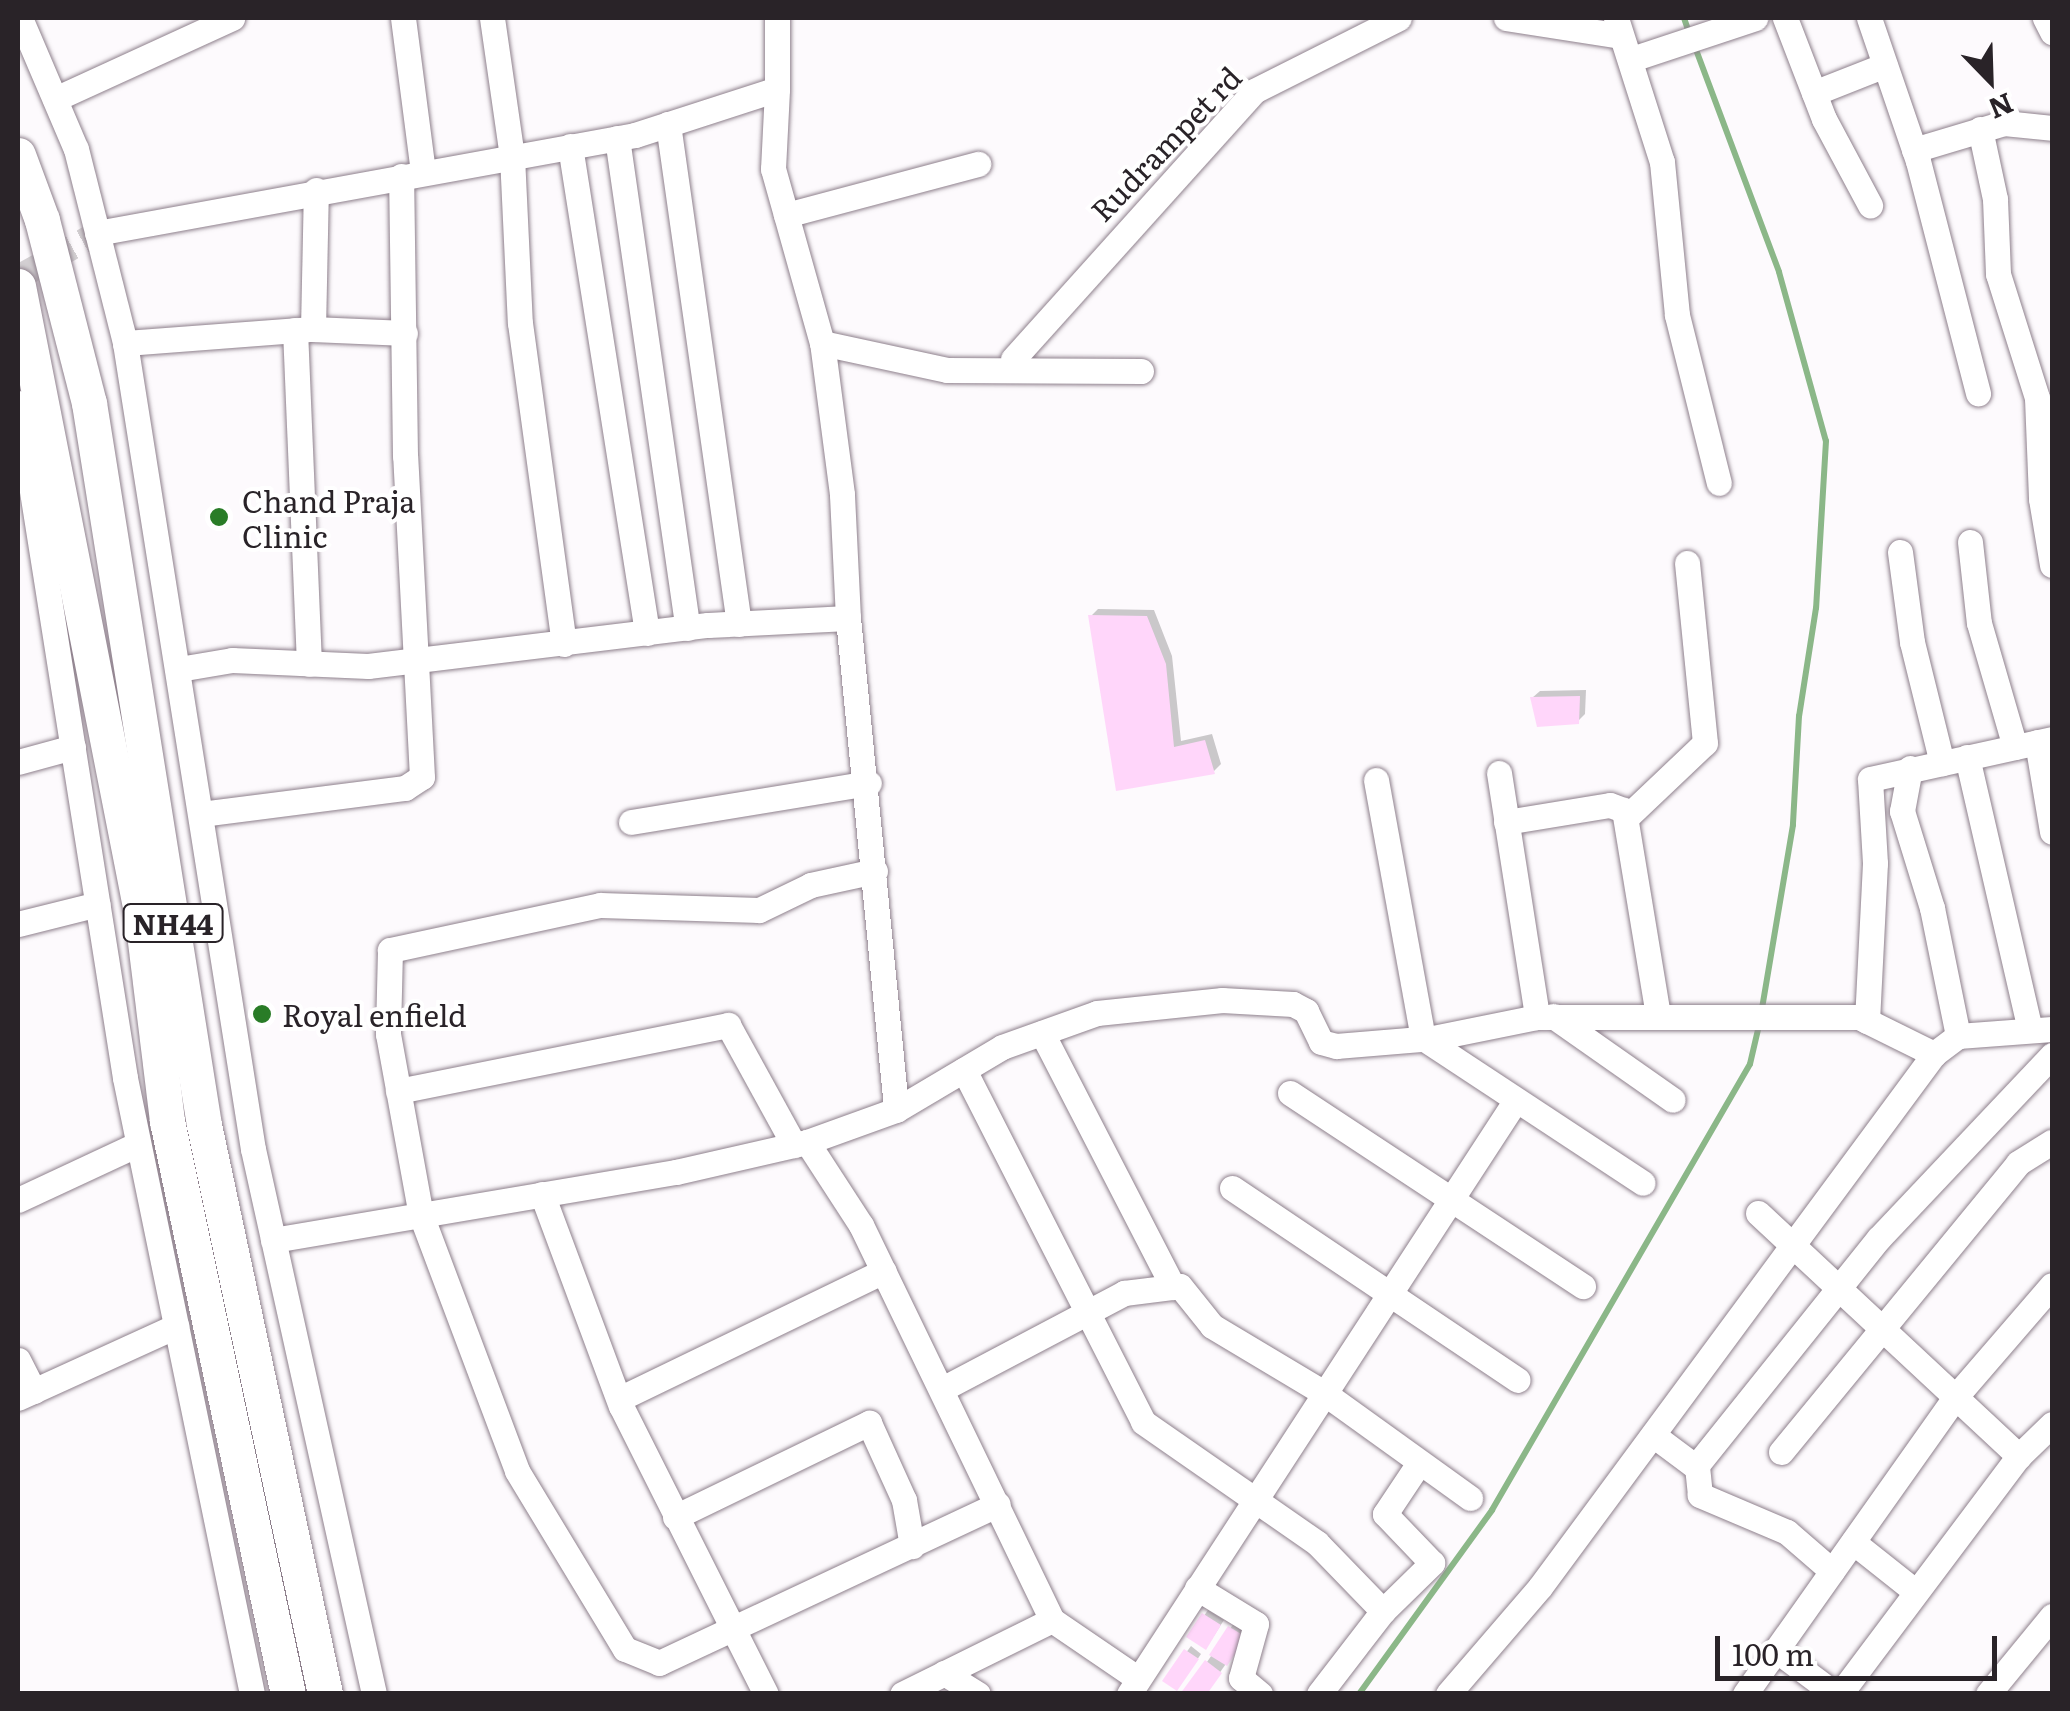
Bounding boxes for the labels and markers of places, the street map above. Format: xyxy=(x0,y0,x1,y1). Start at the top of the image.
place label: Chand Praja Clinic xyxy=(242,482,415,552)
marker: Chand Praja Clinic xyxy=(206,504,232,530)
place label: Royal enfield xyxy=(282,996,467,1032)
marker: Royal enfield xyxy=(251,1003,273,1025)

